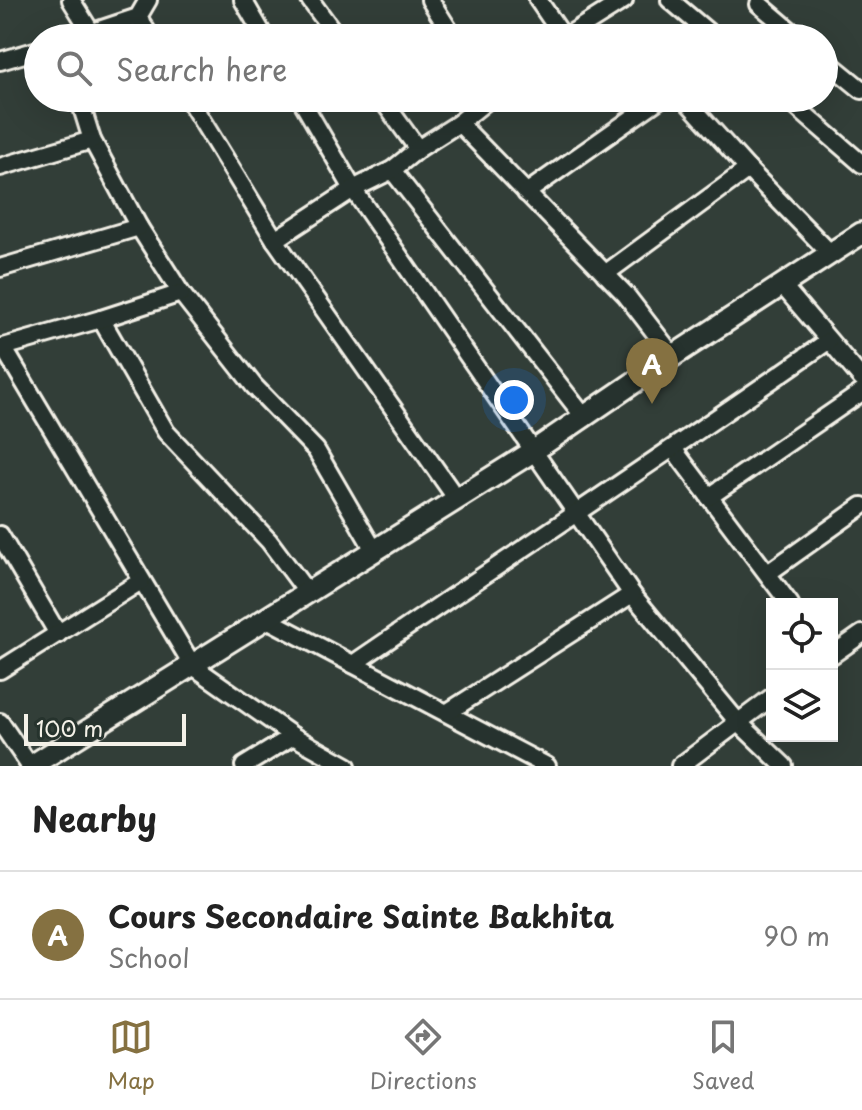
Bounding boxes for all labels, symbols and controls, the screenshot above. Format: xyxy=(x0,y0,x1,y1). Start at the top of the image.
search box xyxy=(24,24,838,112)
icon: search xyxy=(52,46,96,90)
text: Search here xyxy=(116,46,288,91)
pin: A xyxy=(626,338,678,404)
your location xyxy=(494,380,534,420)
map controls xyxy=(766,598,838,742)
button: locate xyxy=(766,598,838,670)
button: layers xyxy=(766,670,838,742)
scale bar xyxy=(24,710,186,746)
text: 100 m xyxy=(36,711,103,744)
text: Nearby xyxy=(32,792,157,844)
text: Cours Secondaire Sainte Bakhita xyxy=(108,893,614,938)
text: A xyxy=(48,916,68,955)
text: 90 m xyxy=(763,916,830,955)
text: School xyxy=(108,938,190,977)
tab: Map xyxy=(108,1015,155,1096)
tab: Directions xyxy=(370,1015,477,1096)
tab: Saved xyxy=(692,1015,754,1096)

